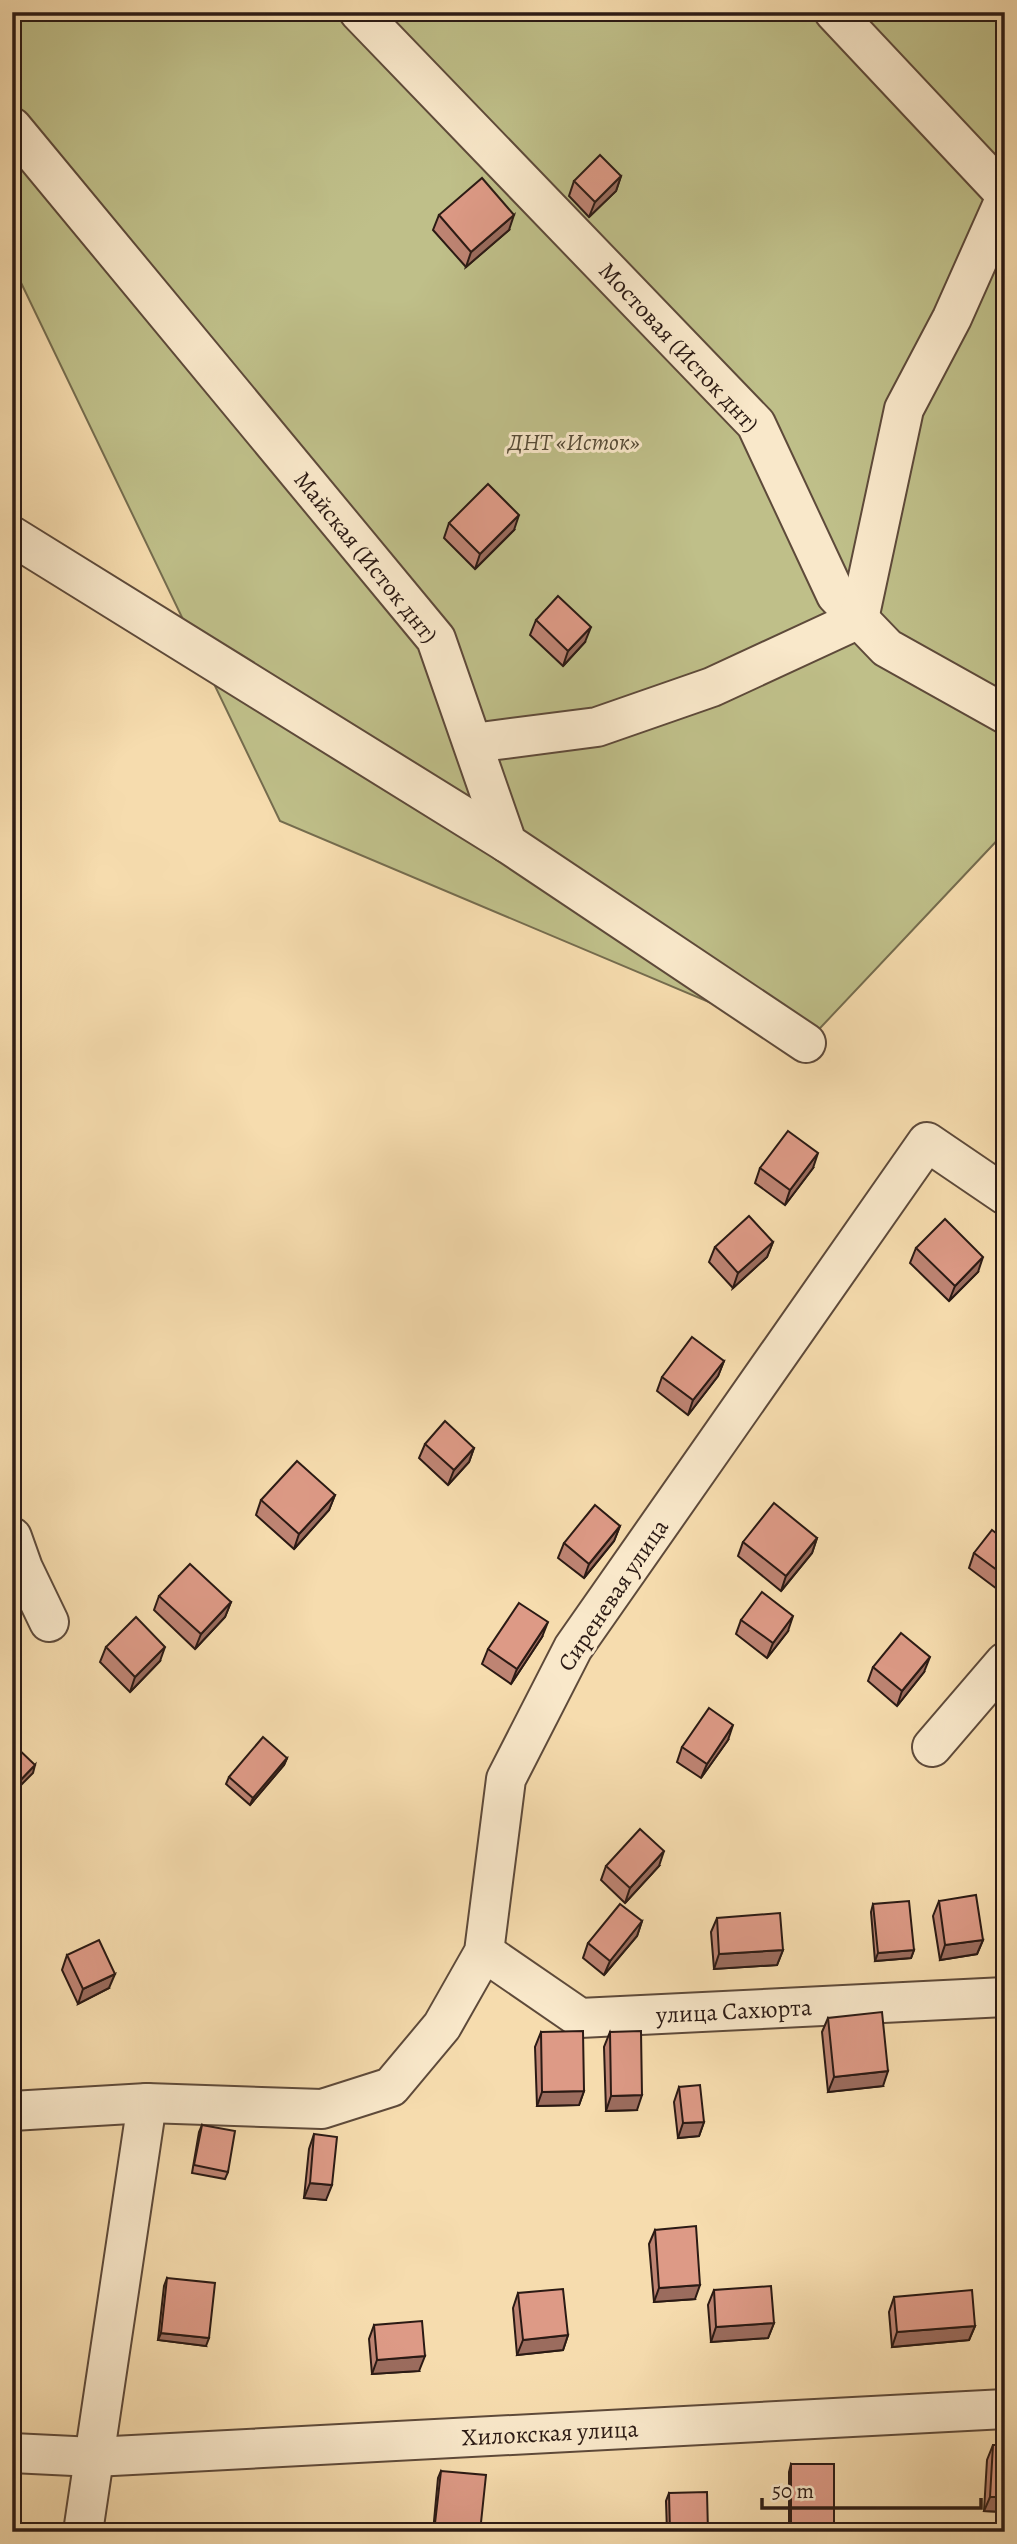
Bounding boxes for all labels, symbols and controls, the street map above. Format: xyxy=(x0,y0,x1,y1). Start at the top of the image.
street label: Мостовая (Исток днт) xyxy=(592,255,766,439)
park label: ДНТ «Исток» xyxy=(506,426,640,458)
street label: Майская (Исток днт) xyxy=(287,464,445,650)
street label: Сиреневая улица xyxy=(550,1513,676,1677)
street label: улица Сахюрта xyxy=(654,1991,813,2031)
street label: Хилокская улица xyxy=(461,2412,639,2454)
scale bar xyxy=(762,2467,980,2511)
text: 50 m xyxy=(772,2477,814,2505)

